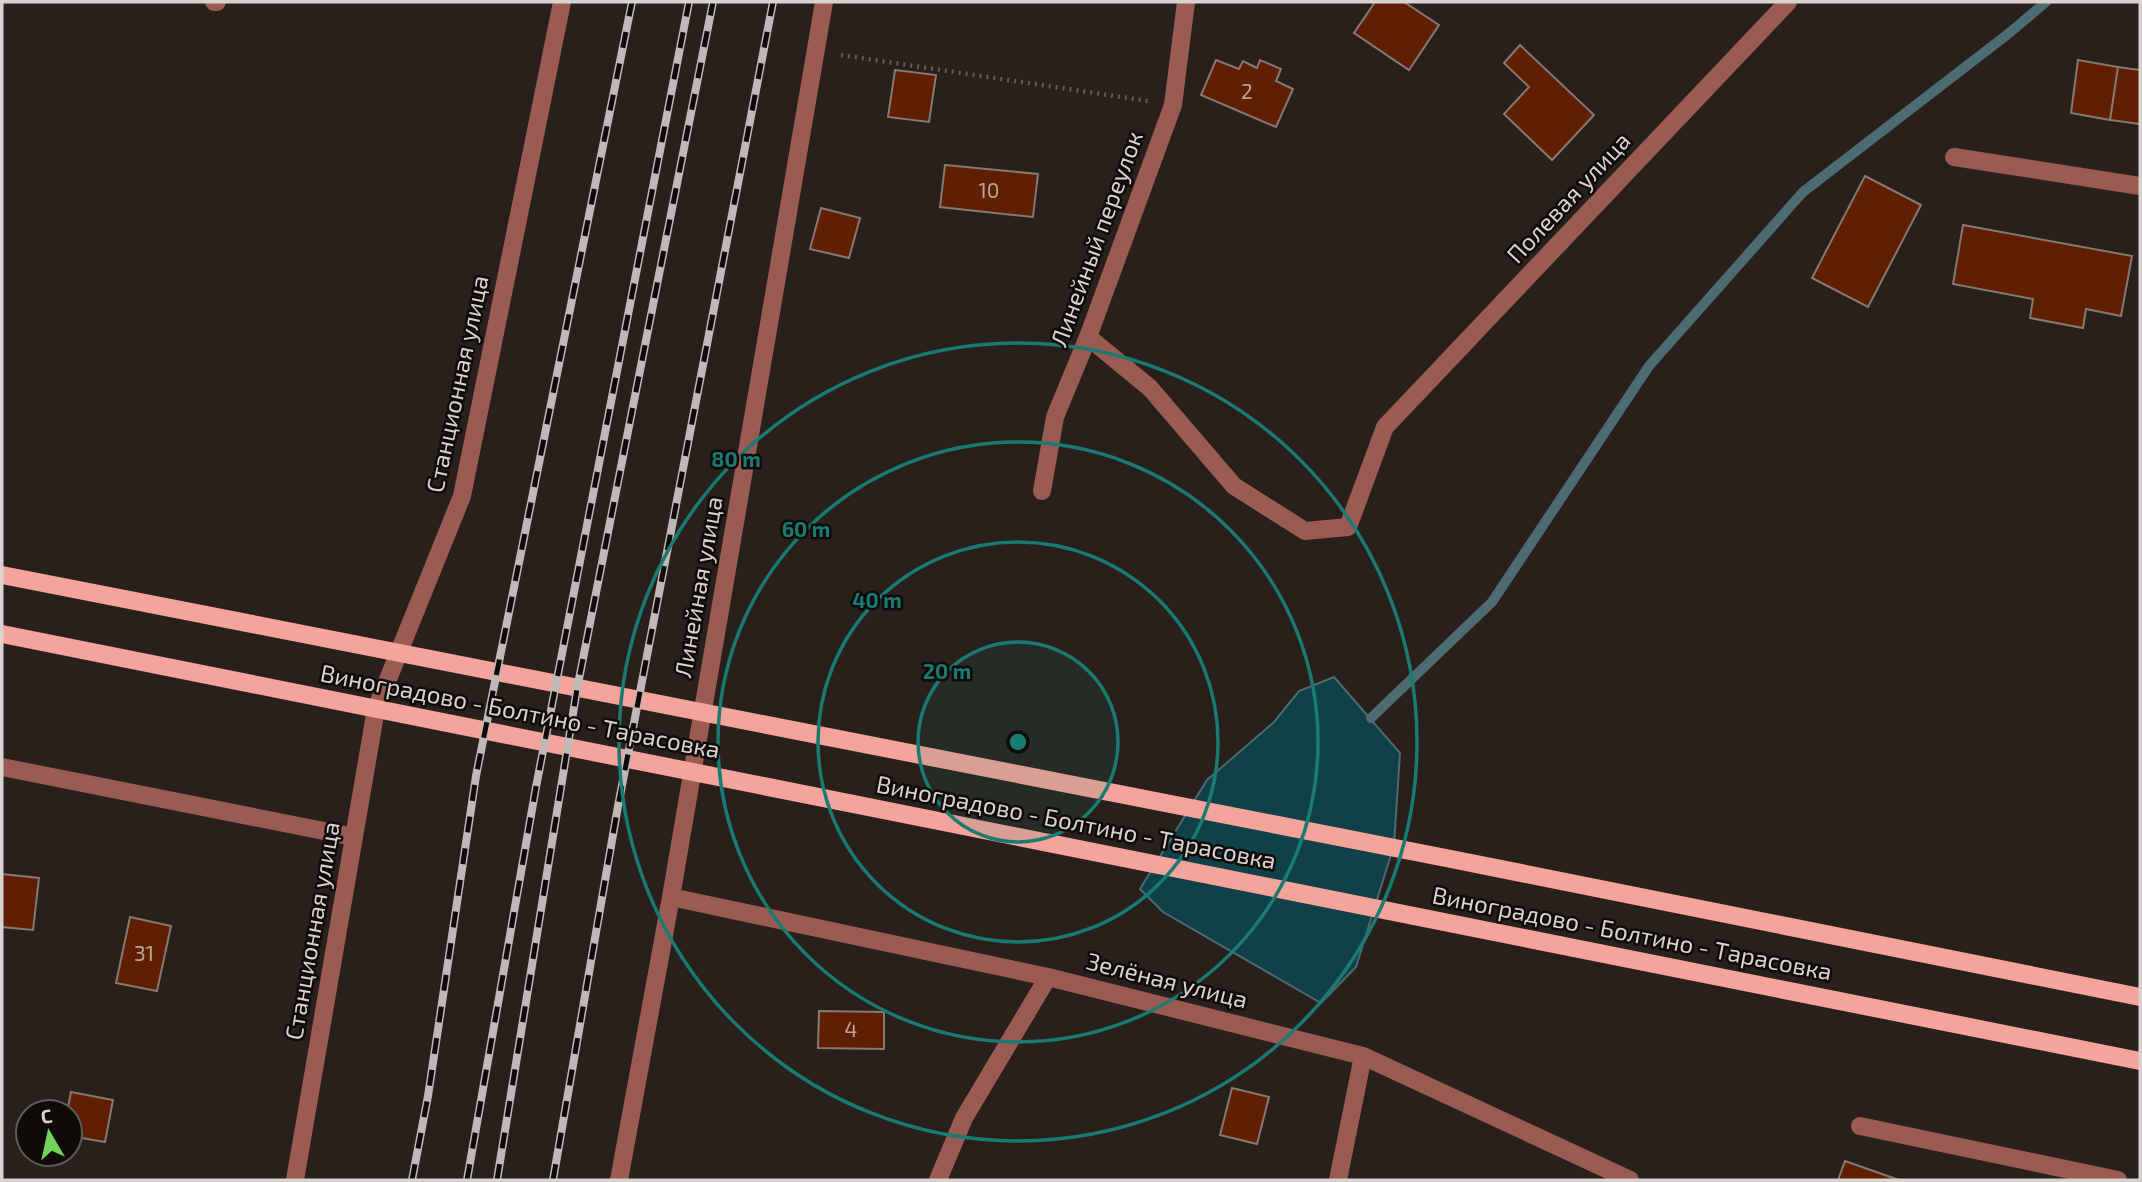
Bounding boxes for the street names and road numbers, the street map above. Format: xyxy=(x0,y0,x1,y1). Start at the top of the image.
street label: Полевая улица xyxy=(1500,126,1637,269)
street label: Линейный переулок xyxy=(1043,127,1149,350)
street label: Станционная улица xyxy=(419,272,495,495)
street label: Линейная улица xyxy=(667,494,729,680)
street label: Виноградово - Болтино - Тарасовка xyxy=(318,657,723,764)
street label: Виноградово - Болтино - Тарасовка xyxy=(874,768,1279,875)
street label: Станционная улица xyxy=(278,819,346,1042)
street label: Виноградово - Болтино - Тарасовка xyxy=(1430,879,1835,986)
street label: Зелёная улица xyxy=(1083,945,1251,1015)

